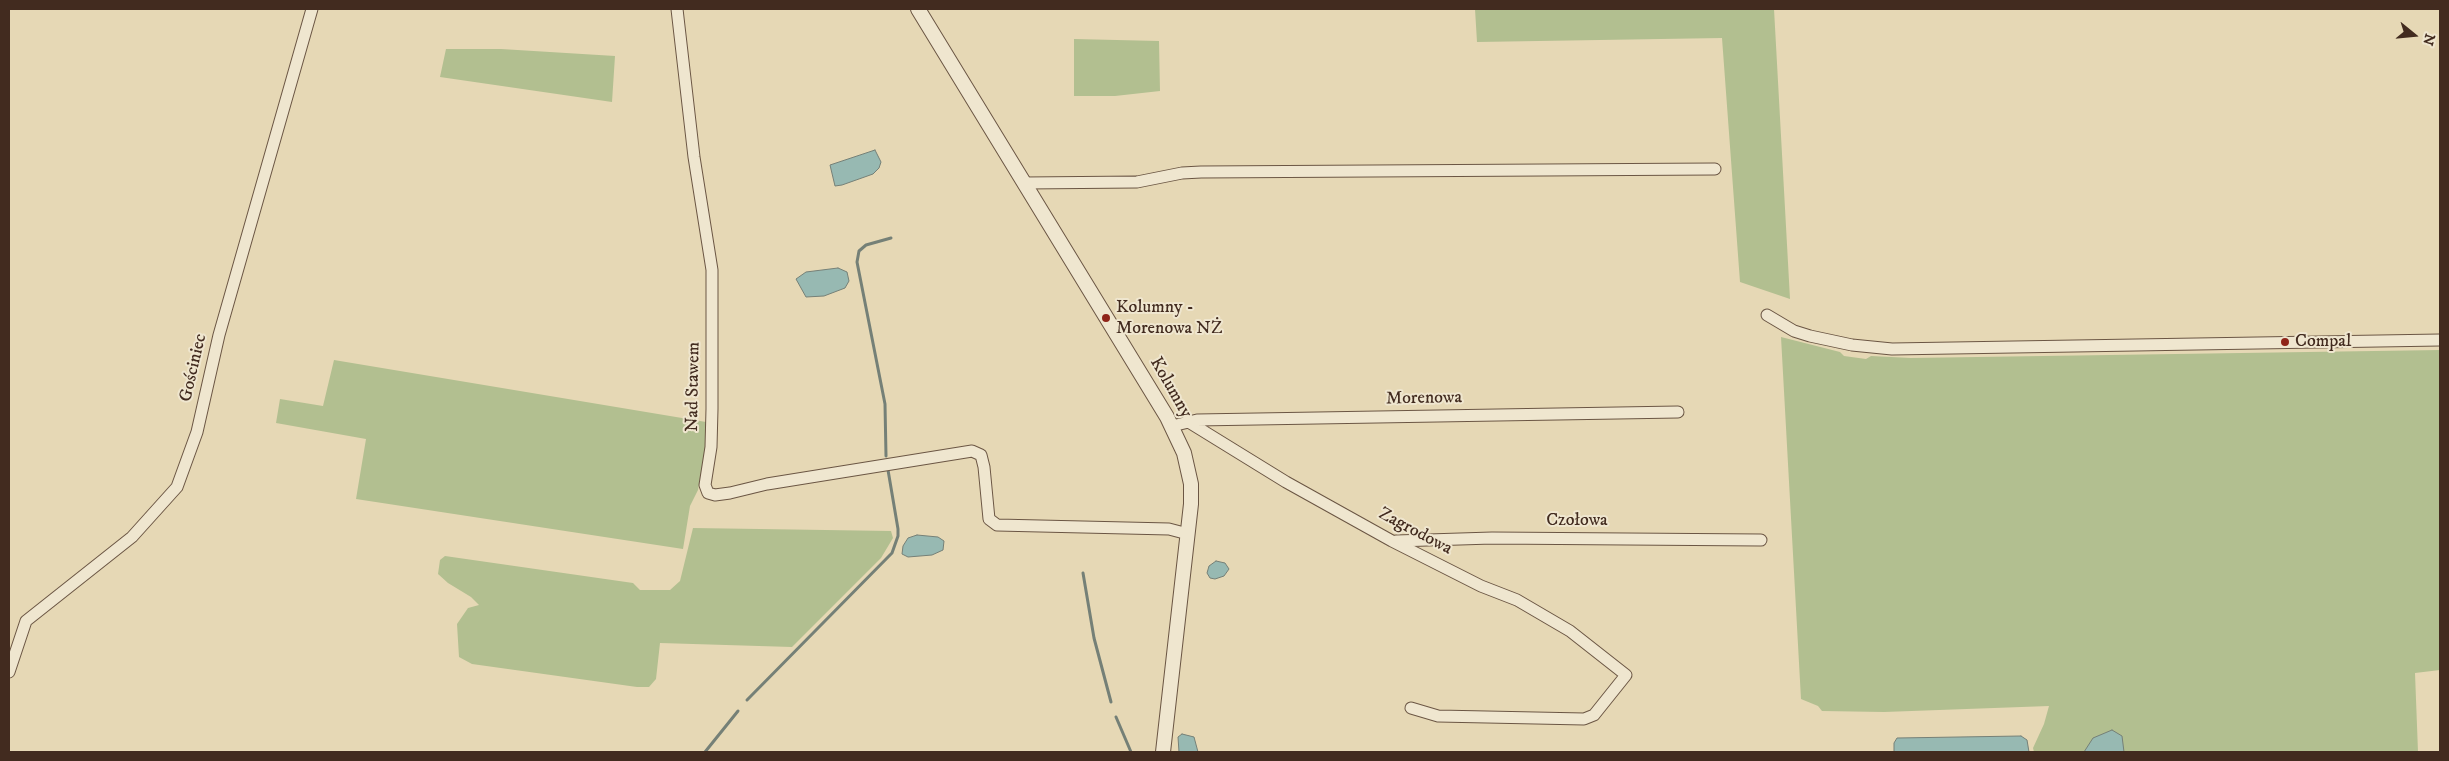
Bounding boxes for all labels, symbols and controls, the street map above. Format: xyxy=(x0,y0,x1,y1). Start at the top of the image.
north arrow xyxy=(2389,10,2439,60)
text: N xyxy=(2418,31,2439,48)
place label: Kolumny - Morenowa NŻ xyxy=(1116,297,1222,340)
marker: Kolumny - Morenowa NŻ xyxy=(1100,312,1112,324)
place label: Compal xyxy=(2295,331,2351,353)
street label: Gościniec xyxy=(176,332,212,404)
marker: Compal xyxy=(2279,336,2291,348)
street label: Nad Stawem xyxy=(682,342,706,432)
street label: Kolumny xyxy=(1144,354,1196,422)
street label: Morenowa xyxy=(1386,388,1462,410)
street label: Zagrodowa xyxy=(1374,504,1456,560)
street label: Czołowa xyxy=(1546,510,1608,532)

